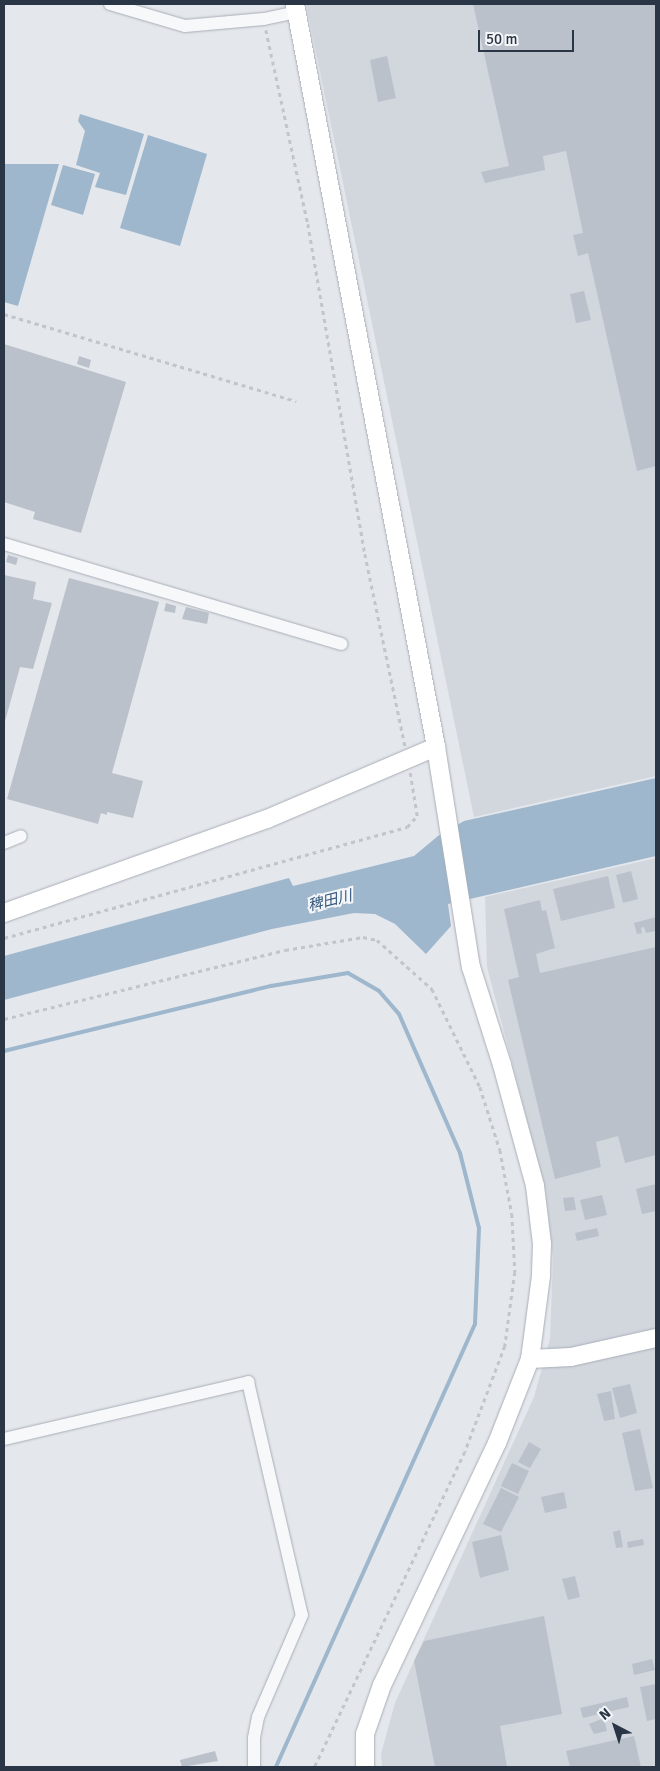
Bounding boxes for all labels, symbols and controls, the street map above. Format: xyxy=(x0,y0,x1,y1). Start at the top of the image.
scale bar xyxy=(480,20,576,52)
text: 50 m xyxy=(486,30,517,48)
water label: 稗田川 xyxy=(306,887,354,915)
north arrow xyxy=(590,1701,640,1751)
text: N xyxy=(596,1704,614,1724)

